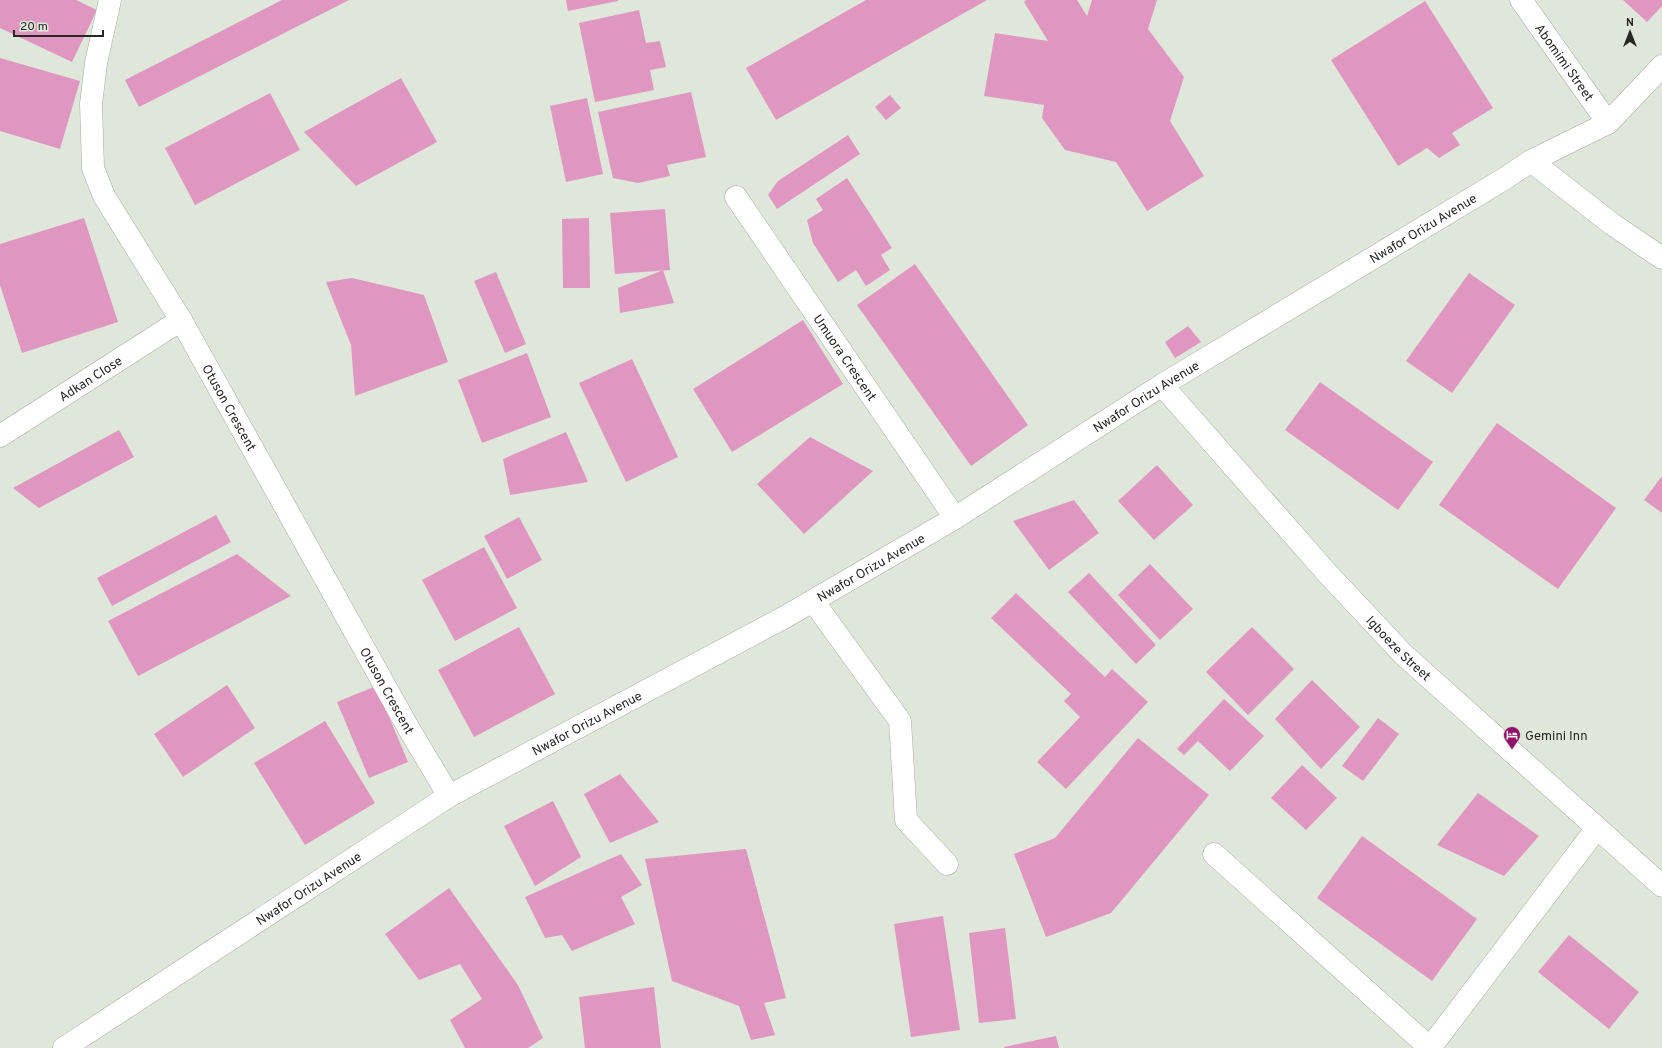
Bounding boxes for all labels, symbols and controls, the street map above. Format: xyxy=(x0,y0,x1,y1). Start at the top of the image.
scale bar xyxy=(14,12,103,38)
north arrow xyxy=(1610,12,1650,52)
text: N xyxy=(1626,16,1634,30)
text: 20 m xyxy=(20,19,48,35)
street label: Abomimi Street xyxy=(1530,21,1596,105)
street label: Nwafor Orizu Avenue xyxy=(1367,191,1480,268)
street label: Umuora Crescent xyxy=(809,312,879,405)
street label: Adkan Close xyxy=(57,354,126,406)
street label: Nwafor Orizu Avenue xyxy=(1091,358,1203,437)
street label: Otuson Crescent xyxy=(197,362,259,455)
street label: Nwafor Orizu Avenue xyxy=(815,531,929,607)
street label: Igboeze Street xyxy=(1362,614,1433,685)
street label: Otuson Crescent xyxy=(355,645,416,738)
street label: Nwafor Orizu Avenue xyxy=(530,689,645,760)
hotel icon: Gemini Inn xyxy=(1502,725,1522,750)
place label: Gemini Inn xyxy=(1525,729,1588,745)
street label: Nwafor Orizu Avenue xyxy=(254,850,365,930)

